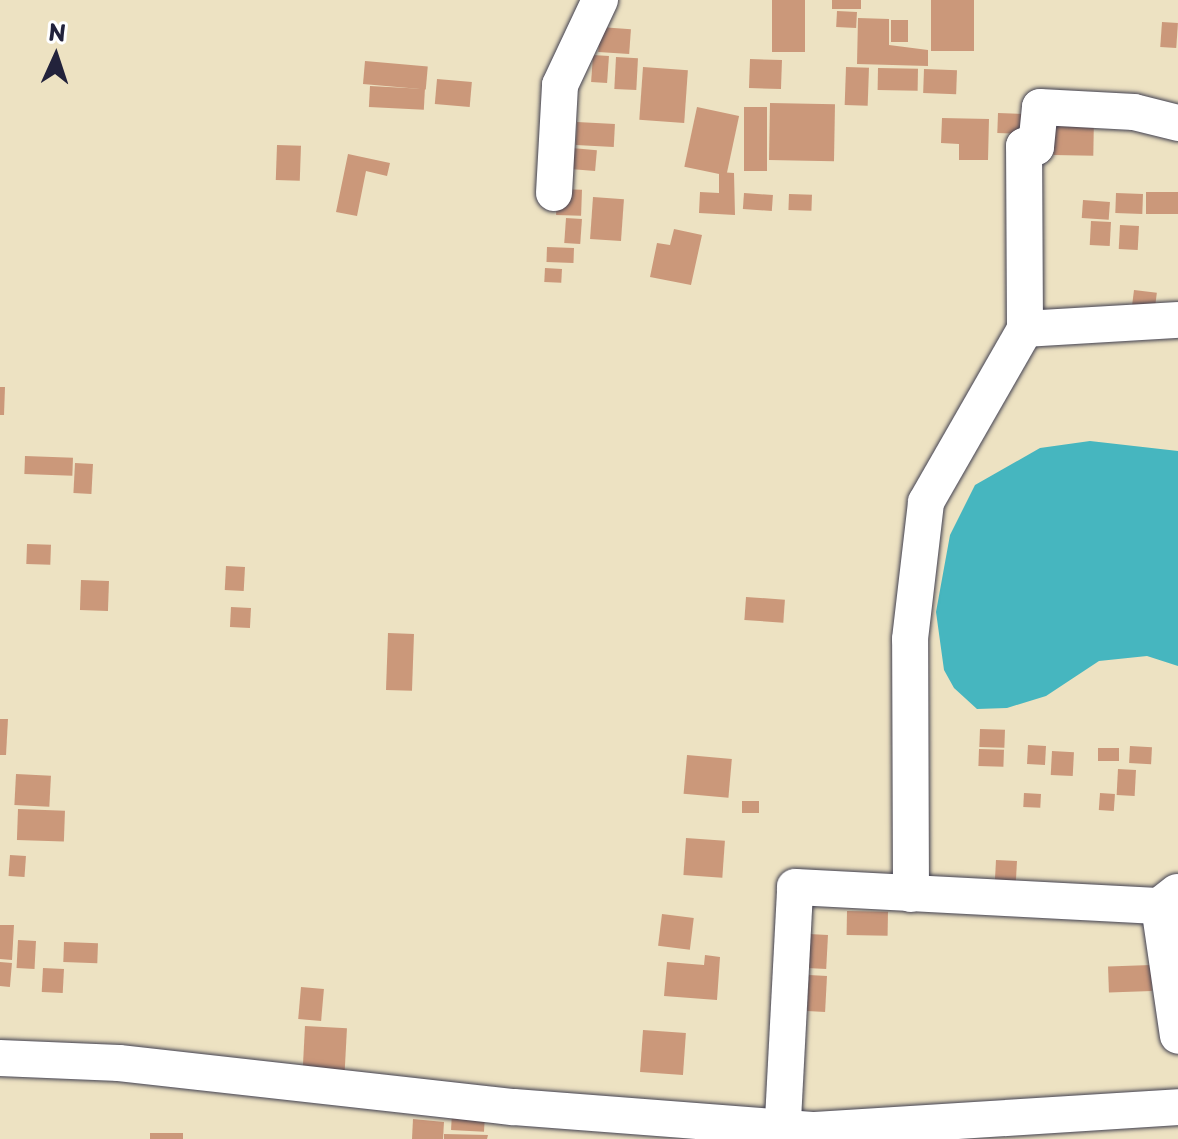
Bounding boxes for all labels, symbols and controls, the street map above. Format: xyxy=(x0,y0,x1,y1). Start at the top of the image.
text: N xyxy=(48,15,67,48)
north arrow xyxy=(16,16,96,96)

